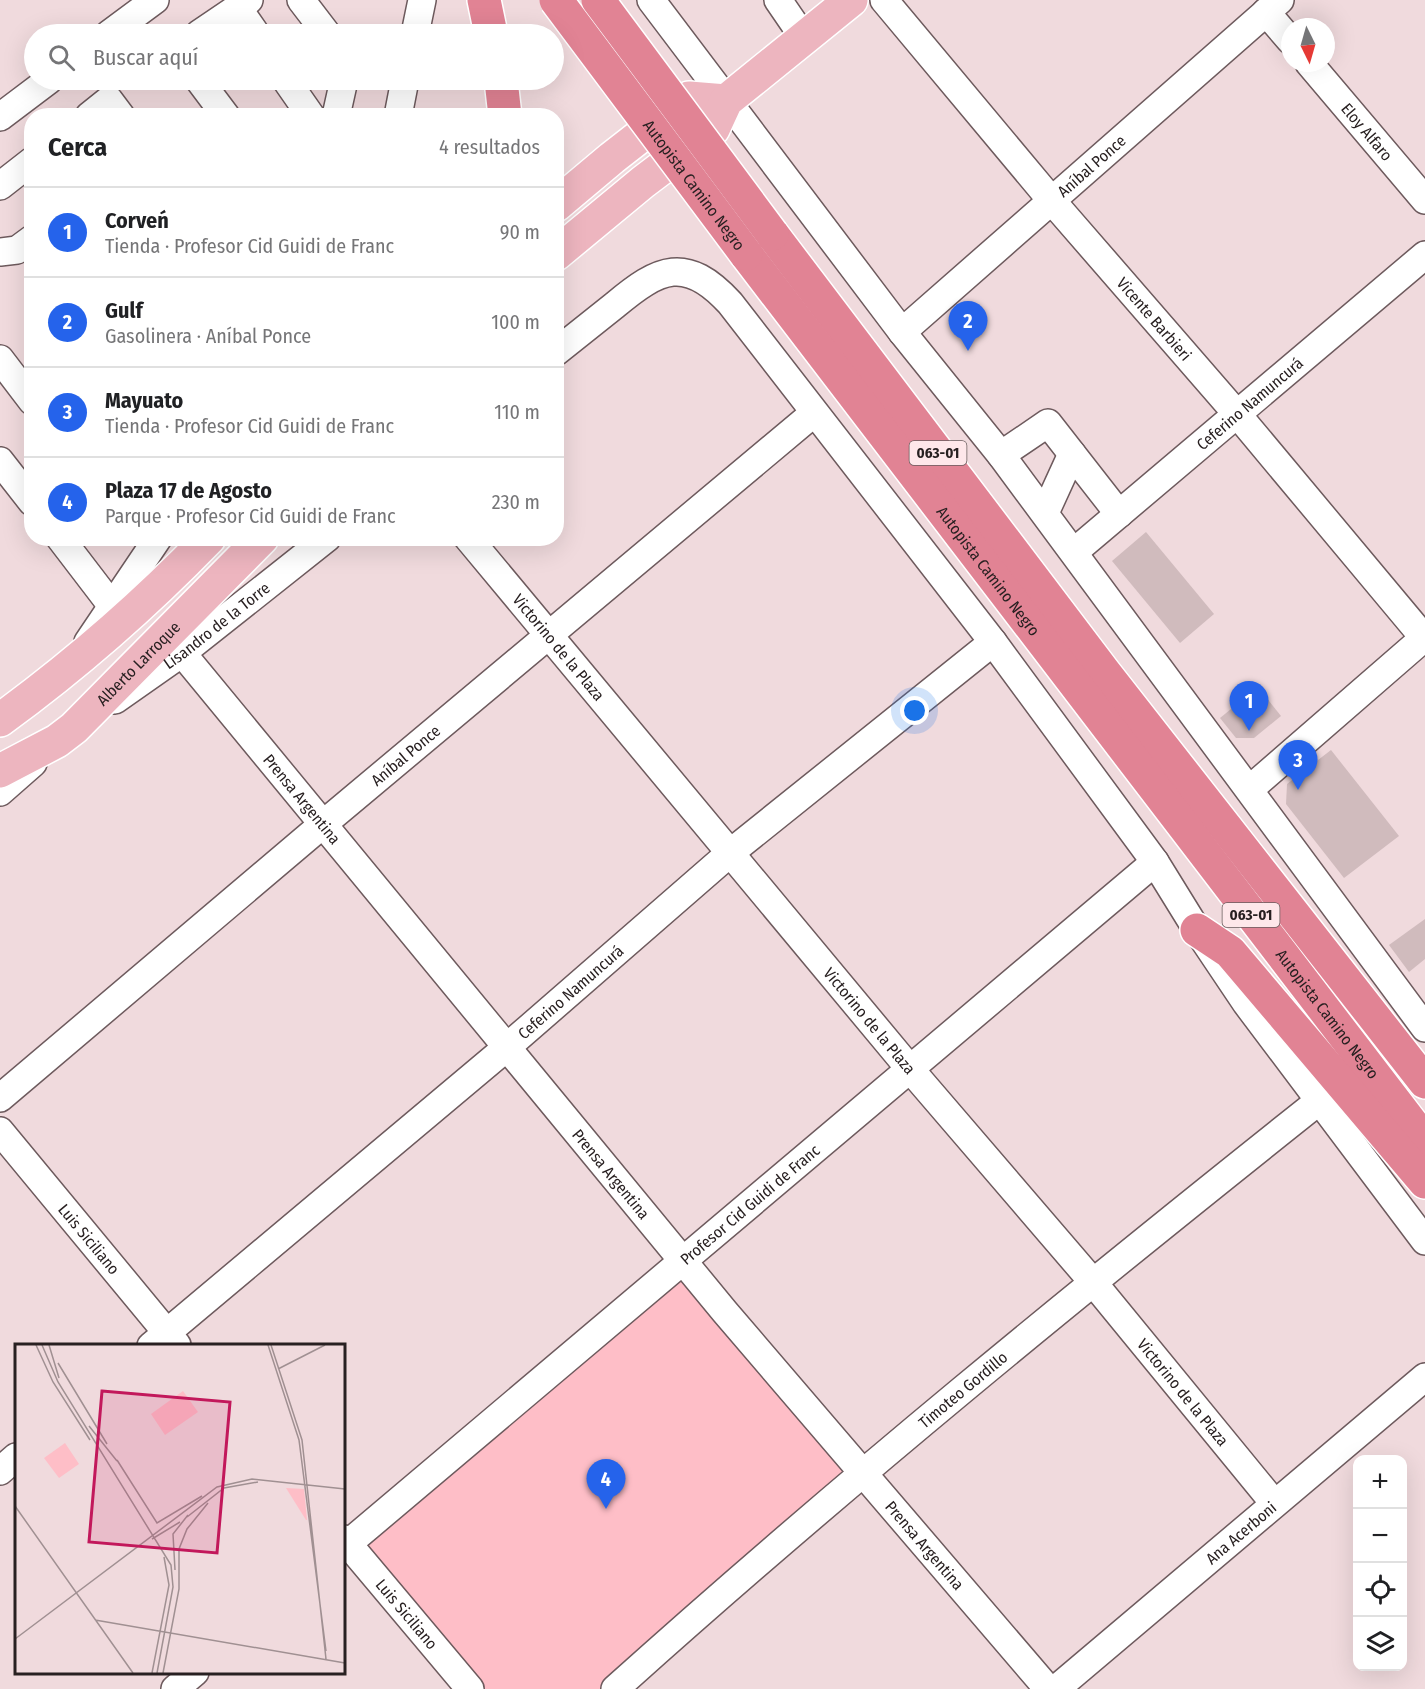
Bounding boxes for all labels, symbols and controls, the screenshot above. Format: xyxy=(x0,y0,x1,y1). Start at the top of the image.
north arrow xyxy=(1281,18,1335,72)
search box xyxy=(24,24,564,90)
icon: search xyxy=(45,41,78,74)
text: Buscar aquí xyxy=(93,44,198,71)
street label: Eloy Alfaro xyxy=(1337,99,1396,165)
street label: Autopista Camino Negro xyxy=(639,116,749,254)
street label: Aníbal Ponce xyxy=(1054,131,1130,201)
text: Cerca xyxy=(48,132,107,163)
text: 4 resultados xyxy=(439,135,540,159)
text: Corveń xyxy=(105,207,169,234)
text: 1 xyxy=(63,220,72,244)
text: 90 m xyxy=(500,220,540,244)
text: Tienda · Profesor Cid Guidi de Franc xyxy=(105,234,394,258)
street label: Vicente Barbieri xyxy=(1113,274,1195,365)
text: Gulf xyxy=(105,297,143,324)
pin: 2 xyxy=(948,302,988,351)
text: 2 xyxy=(63,310,72,334)
text: 100 m xyxy=(491,310,540,334)
text: Gasolinera · Aníbal Ponce xyxy=(105,324,311,348)
street label: Ceferino Namuncurá xyxy=(1193,353,1307,454)
text: Mayuato xyxy=(105,387,183,414)
text: 3 xyxy=(63,400,72,424)
text: 110 m xyxy=(494,400,540,424)
text: Tienda · Profesor Cid Guidi de Franc xyxy=(105,414,394,438)
road number: 063-01 xyxy=(910,441,966,465)
text: Plaza 17 de Agosto xyxy=(105,477,272,504)
text: 4 xyxy=(62,490,73,514)
text: 230 m xyxy=(492,490,540,514)
street label: Autopista Camino Negro xyxy=(933,503,1044,640)
text: Parque · Profesor Cid Guidi de Franc xyxy=(105,504,396,528)
street label: Lisandro de la Torre xyxy=(160,578,274,673)
street label: Victorino de la Plaza xyxy=(509,590,608,705)
street label: Alberto Larroque xyxy=(93,617,184,710)
pin: 1 xyxy=(1230,682,1268,731)
your location xyxy=(900,696,929,725)
street label: Aníbal Ponce xyxy=(367,721,444,790)
pin: 3 xyxy=(1278,740,1318,790)
street label: Prensa Argentina xyxy=(259,750,344,848)
road number: 063-01 xyxy=(1222,903,1280,927)
street label: Ceferino Namuncurá xyxy=(514,941,627,1043)
street label: Autopista Camino Negro xyxy=(1272,946,1383,1083)
street label: Victorino de la Plaza xyxy=(820,964,919,1078)
street label: Prensa Argentina xyxy=(568,1125,654,1223)
street label: Profesor Cid Guidi de Franc xyxy=(676,1140,824,1269)
street label: Luis Siciliano xyxy=(54,1200,123,1278)
street label: Victorino de la Plaza xyxy=(1133,1335,1232,1450)
inset map xyxy=(15,1344,345,1674)
street label: Timoteo Gordillo xyxy=(915,1348,1011,1432)
map controls xyxy=(1353,1455,1407,1671)
button: + xyxy=(1353,1455,1407,1509)
pin: 4 xyxy=(586,1460,626,1509)
street label: Prensa Argentina xyxy=(881,1497,968,1594)
street label: Ana Acerboni xyxy=(1202,1498,1280,1568)
button: − xyxy=(1353,1509,1407,1563)
button: locate xyxy=(1353,1563,1407,1617)
street label: Luis Siciliano xyxy=(372,1575,442,1653)
button: layers xyxy=(1353,1617,1407,1671)

